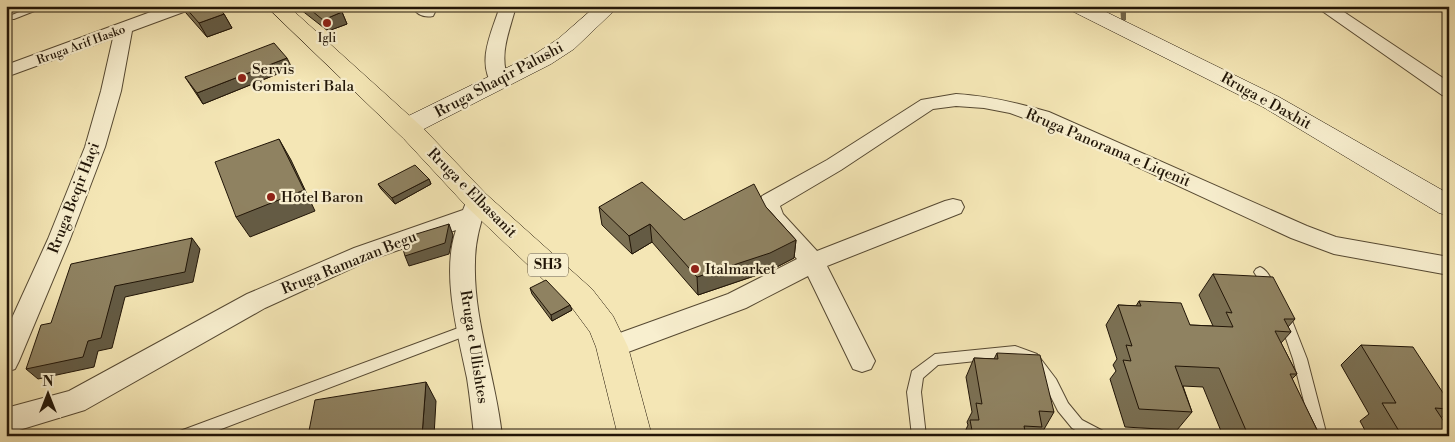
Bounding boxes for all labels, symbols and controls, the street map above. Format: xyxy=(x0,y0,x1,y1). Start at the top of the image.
marker: Igli xyxy=(321,17,333,29)
street label: Rruga Arif Hasko xyxy=(34,22,128,68)
place label: Igli xyxy=(318,31,336,46)
street label: Rruga Shaqir Palushi xyxy=(431,38,567,122)
place label: Servis Gomisteri Bala xyxy=(252,60,354,96)
street label: Rruga e Daxhit xyxy=(1217,68,1315,134)
marker: Servis Gomisteri Bala xyxy=(236,72,248,84)
street label: Rruga Panorama e Liqenit xyxy=(1023,105,1194,192)
street label: Rruga Beqir Haçi xyxy=(44,140,104,256)
street label: Rruga e Elbasanit xyxy=(423,144,521,242)
place label: Hotel Baron xyxy=(281,188,363,207)
marker: Hotel Baron xyxy=(265,191,277,203)
street label: Rruga Ramazan Begu xyxy=(278,227,420,299)
road number: SH3 xyxy=(528,254,568,276)
place label: Italmarket xyxy=(705,260,777,279)
marker: Italmarket xyxy=(689,263,701,275)
street label: Rruga e Ullishtes xyxy=(456,289,492,405)
north arrow xyxy=(22,370,72,420)
text: N xyxy=(42,373,54,391)

